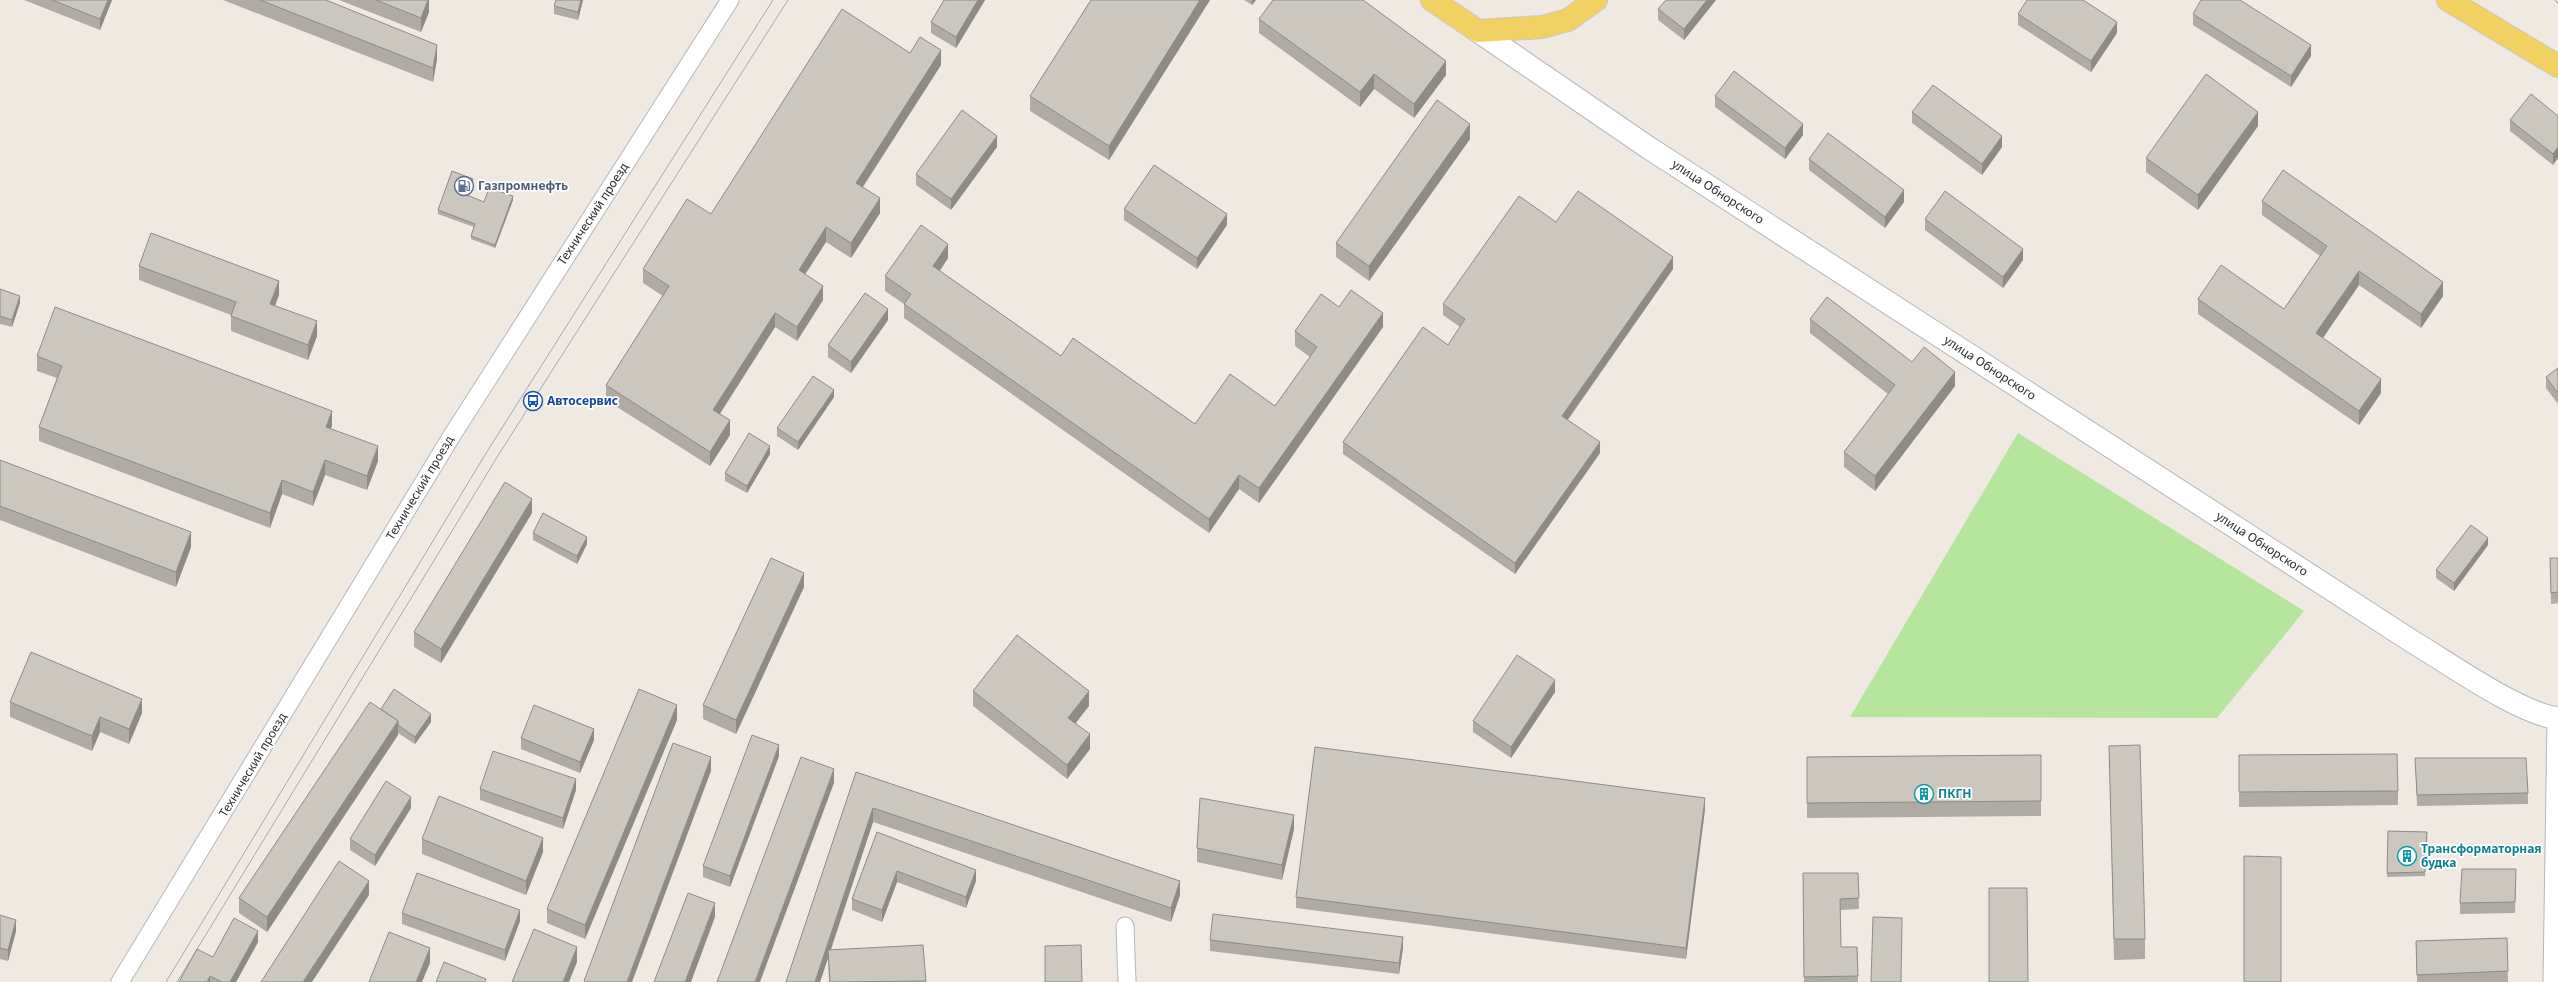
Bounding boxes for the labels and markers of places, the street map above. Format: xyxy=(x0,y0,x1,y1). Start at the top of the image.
fuel station icon: Газпромнефть xyxy=(453,175,475,197)
place label: Газпромнефть xyxy=(478,177,568,194)
bus stop icon: Автосервис xyxy=(522,390,544,412)
place label: Автосервис xyxy=(547,392,618,409)
building icon: ПКГН xyxy=(1913,783,1935,805)
place label: ПКГН xyxy=(1938,785,1971,802)
place label: Трансформаторная будка xyxy=(2421,840,2542,871)
building icon: Трансформаторная будка xyxy=(2396,845,2418,867)

